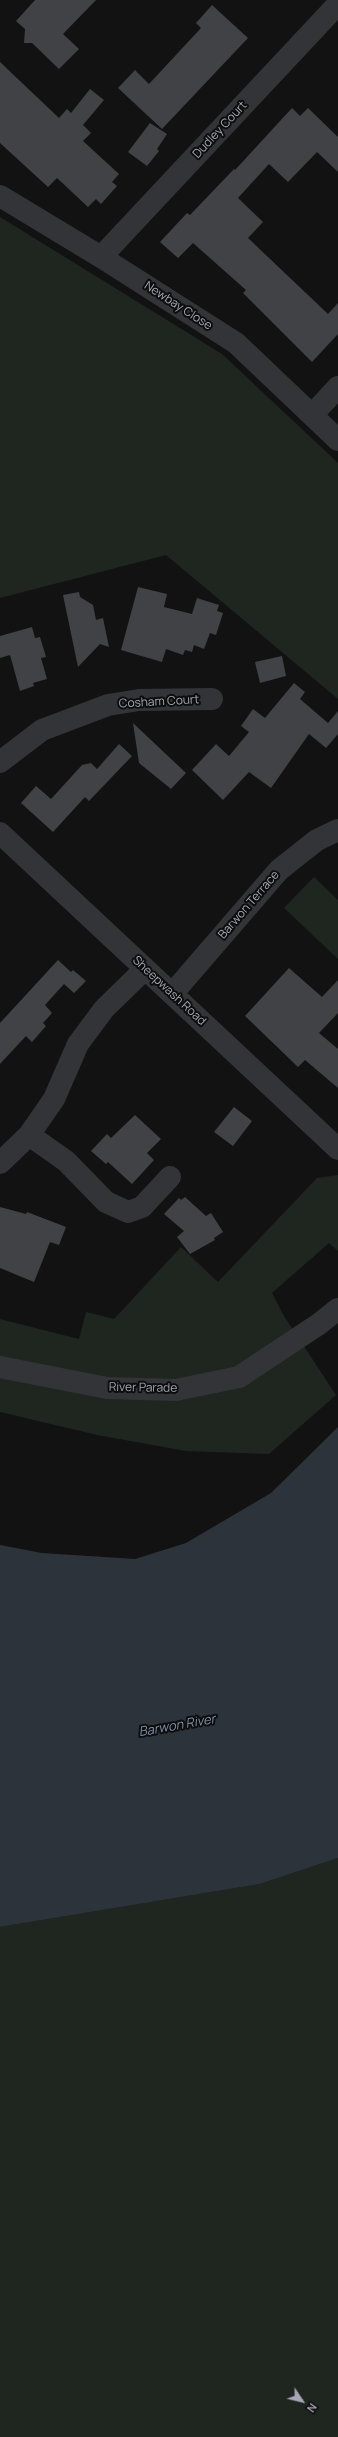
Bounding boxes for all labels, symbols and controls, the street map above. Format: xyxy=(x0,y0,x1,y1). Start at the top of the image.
street label: Dudley Court xyxy=(190,99,250,161)
street label: Newbay Close xyxy=(141,279,215,333)
street label: Cosham Court xyxy=(119,693,199,711)
street label: Barwon Terrace xyxy=(215,868,283,942)
street label: Sheepwash Road xyxy=(129,953,209,1029)
street label: River Parade xyxy=(109,1380,177,1396)
water label: Barwon River xyxy=(138,1712,216,1740)
north arrow xyxy=(282,2381,322,2421)
text: N xyxy=(304,2401,321,2416)

